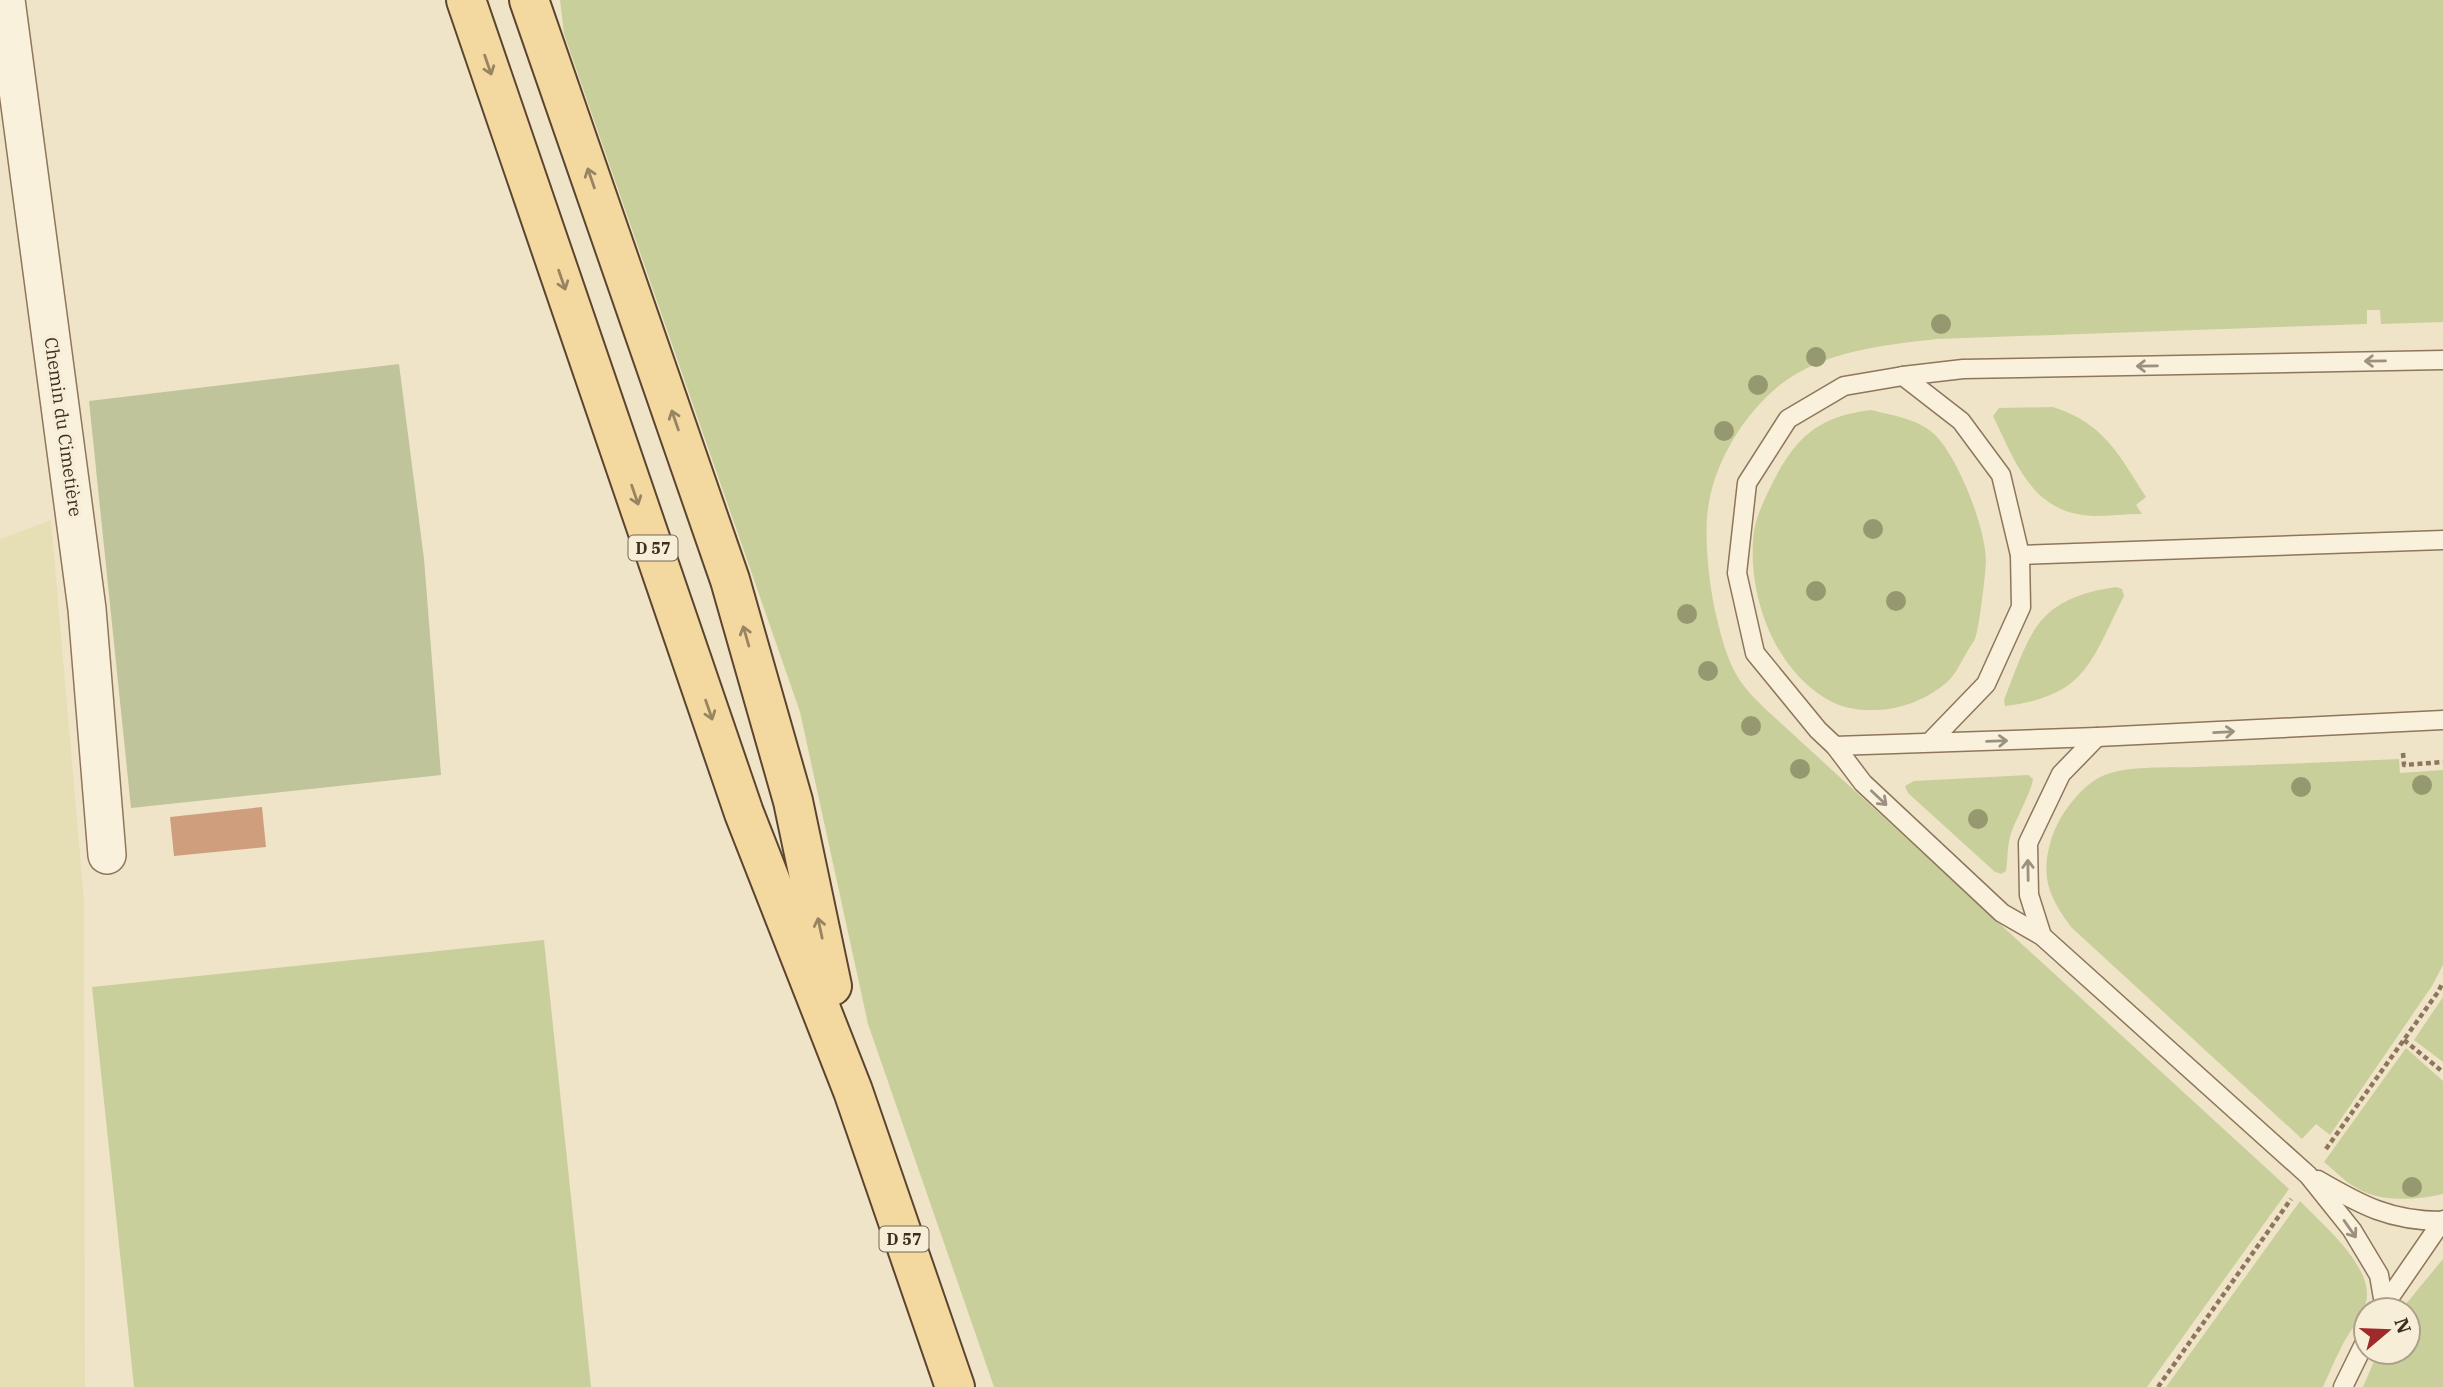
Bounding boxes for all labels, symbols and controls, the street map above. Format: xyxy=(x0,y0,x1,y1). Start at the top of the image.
one-way arrow xyxy=(483,53,495,75)
one-way arrow xyxy=(584,167,596,189)
one-way arrow xyxy=(557,268,569,290)
street label: Chemin du Cimetière xyxy=(40,336,87,518)
one-way arrow xyxy=(2364,354,2387,368)
one-way arrow xyxy=(2136,359,2159,373)
one-way arrow xyxy=(667,410,680,432)
one-way arrow xyxy=(630,484,642,506)
road number: D 57 xyxy=(628,536,678,561)
one-way arrow xyxy=(739,625,752,648)
one-way arrow xyxy=(704,699,716,721)
one-way arrow xyxy=(2212,725,2235,738)
one-way arrow xyxy=(1985,734,2008,747)
one-way arrow xyxy=(1870,790,1888,806)
one-way arrow xyxy=(2022,858,2035,881)
one-way arrow xyxy=(812,917,826,940)
one-way arrow xyxy=(2343,1219,2357,1238)
road number: D 57 xyxy=(880,1226,928,1252)
north arrow xyxy=(2352,1296,2422,1366)
text: N xyxy=(2389,1314,2417,1336)

